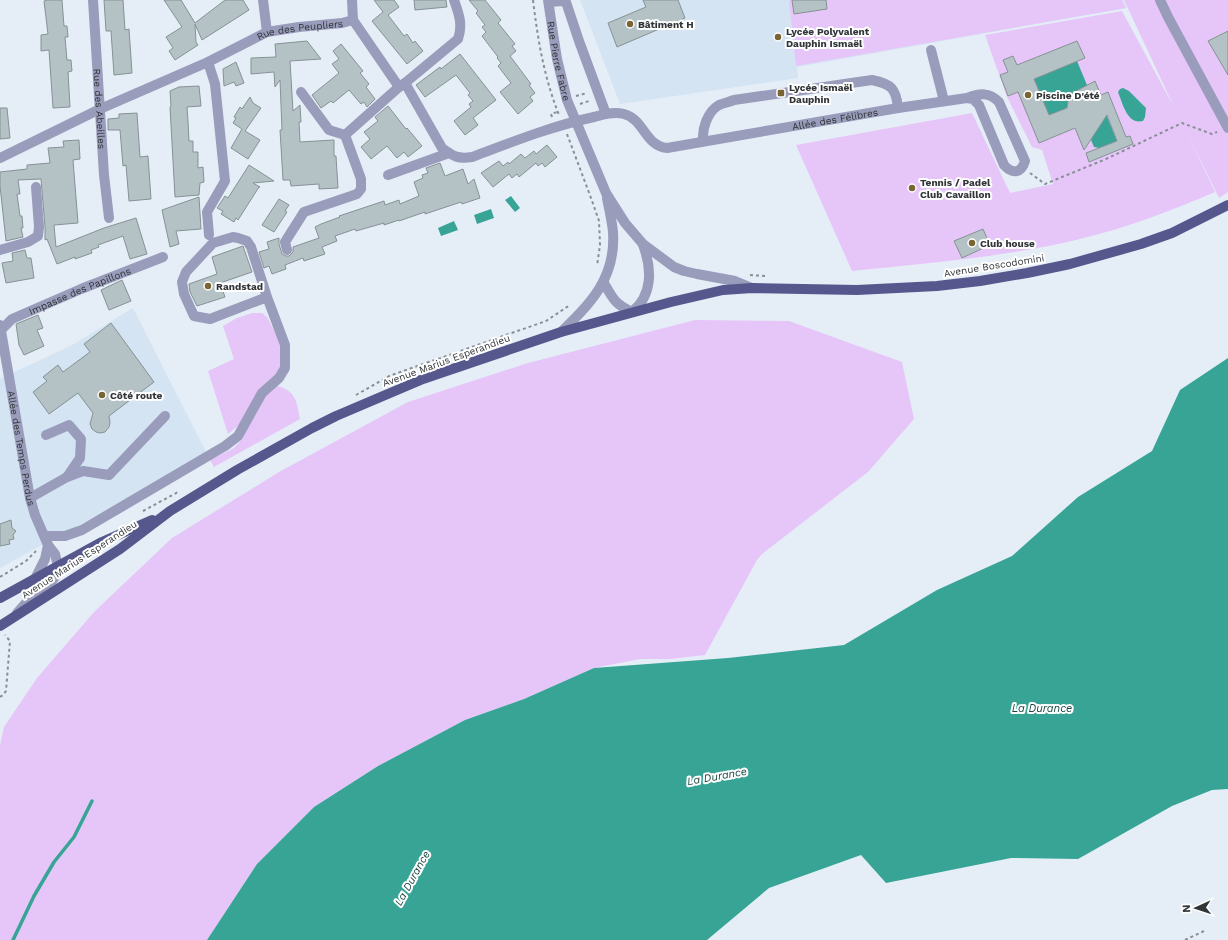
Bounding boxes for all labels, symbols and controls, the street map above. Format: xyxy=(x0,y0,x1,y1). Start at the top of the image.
street label: Rue des Peupliers xyxy=(255,18,343,42)
marker: Bâtiment H xyxy=(625,19,635,29)
place label: Bâtiment H xyxy=(638,19,694,30)
street label: Rue Pierre Fabre xyxy=(545,21,572,102)
place label: Lycée Polyvalent Dauphin Ismaël xyxy=(786,26,870,49)
marker: Lycée Polyvalent Dauphin Ismaël xyxy=(773,32,783,42)
street label: Rue des Abeilles xyxy=(91,68,107,149)
place label: Lycée Ismaël Dauphin xyxy=(789,82,853,105)
marker: Lycée Ismaël Dauphin xyxy=(776,88,786,98)
marker: Piscine D'été xyxy=(1023,90,1033,100)
place label: Piscine D'été xyxy=(1036,90,1100,101)
street label: Allée des Félibres xyxy=(791,107,879,132)
place label: Tennis / Padel Club Cavaillon xyxy=(920,177,991,200)
marker: Tennis / Padel Club Cavaillon xyxy=(907,183,917,193)
marker: Club house xyxy=(967,238,977,248)
place label: Club house xyxy=(980,238,1035,249)
street label: Avenue Boscodomini xyxy=(943,252,1045,279)
street label: Impasse des Papillons xyxy=(27,265,132,317)
marker: Randstad xyxy=(203,281,213,291)
place label: Randstad xyxy=(216,281,263,292)
street label: Avenue Marius Esperandieu xyxy=(381,332,511,389)
street label: Allée des Temps Perdus xyxy=(5,390,37,507)
marker: Côté route xyxy=(97,390,107,400)
place label: Côté route xyxy=(110,390,163,401)
street label: Avenue Marius Esperandieu xyxy=(20,518,139,601)
water label: La Durance xyxy=(1012,702,1072,715)
water label: La Durance xyxy=(686,765,748,788)
water label: La Durance xyxy=(392,849,433,908)
north arrow xyxy=(1176,888,1216,928)
text: N xyxy=(1180,904,1193,913)

